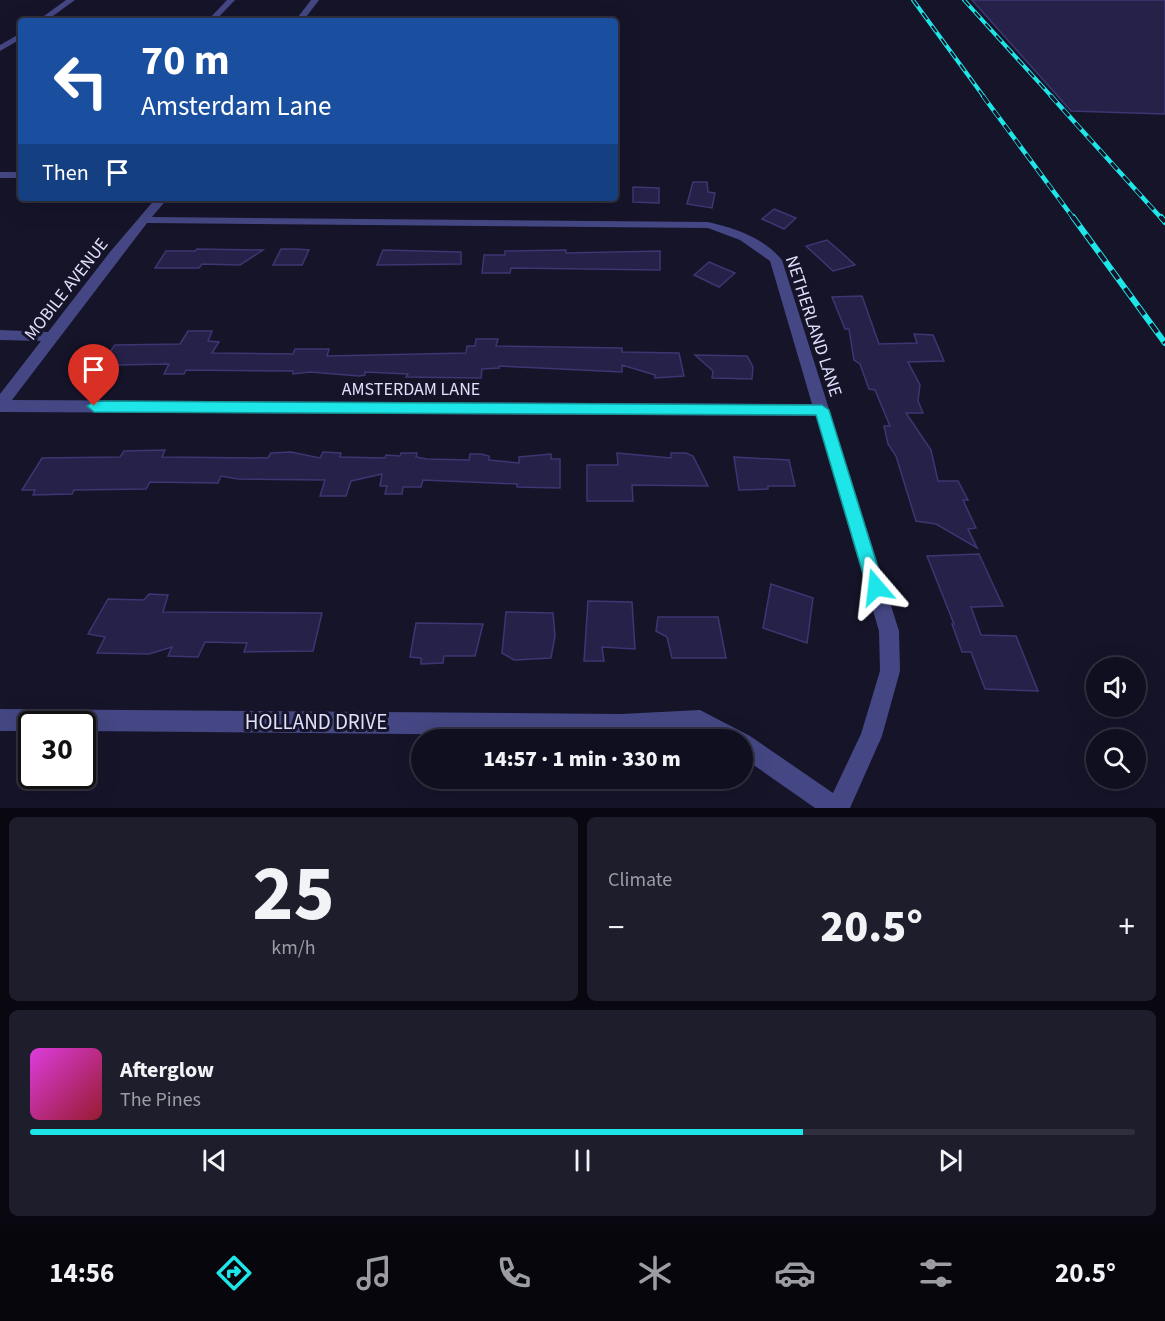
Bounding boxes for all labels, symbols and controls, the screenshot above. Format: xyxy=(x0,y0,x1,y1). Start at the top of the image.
text: 70 m xyxy=(141,31,230,91)
icon: left xyxy=(42,42,120,120)
text: Amsterdam Lane xyxy=(141,87,331,126)
icon: arrive xyxy=(101,156,134,189)
text: Then xyxy=(42,157,89,189)
street label: MOBILE AVENUE xyxy=(19,233,114,346)
street label: NETHERLAND LANE xyxy=(779,252,848,400)
pin xyxy=(68,344,119,406)
icon: arrive xyxy=(77,353,110,386)
street label: AMSTERDAM LANE xyxy=(342,377,480,402)
position arrow xyxy=(844,555,908,619)
map controls xyxy=(1086,657,1146,789)
button: sound xyxy=(1086,657,1146,717)
street label: HOLLAND DRIVE xyxy=(245,707,387,737)
speed limit sign: 30 xyxy=(18,711,96,789)
button: search xyxy=(1086,729,1146,789)
text: 14:57 · 1 min · 330 m xyxy=(483,743,681,775)
text: 25 xyxy=(252,839,335,950)
text: Climate xyxy=(608,866,672,894)
text: 20.5° xyxy=(820,895,923,959)
text: − xyxy=(608,904,624,951)
text: + xyxy=(1119,904,1135,951)
text: km/h xyxy=(271,934,316,962)
text: Afterglow xyxy=(120,1054,214,1086)
text: The Pines xyxy=(120,1086,201,1114)
icon: previous xyxy=(198,1144,231,1177)
icon: pause xyxy=(566,1144,599,1177)
icon: next xyxy=(934,1144,967,1177)
icon: directions xyxy=(213,1252,255,1294)
icon: music xyxy=(353,1252,395,1294)
icon: phone xyxy=(493,1252,535,1294)
icon: climate xyxy=(634,1252,676,1294)
icon: car xyxy=(774,1252,816,1294)
icon: filters xyxy=(915,1252,957,1294)
text: 14:56 xyxy=(49,1254,114,1293)
text: 20.5° xyxy=(1055,1254,1116,1293)

